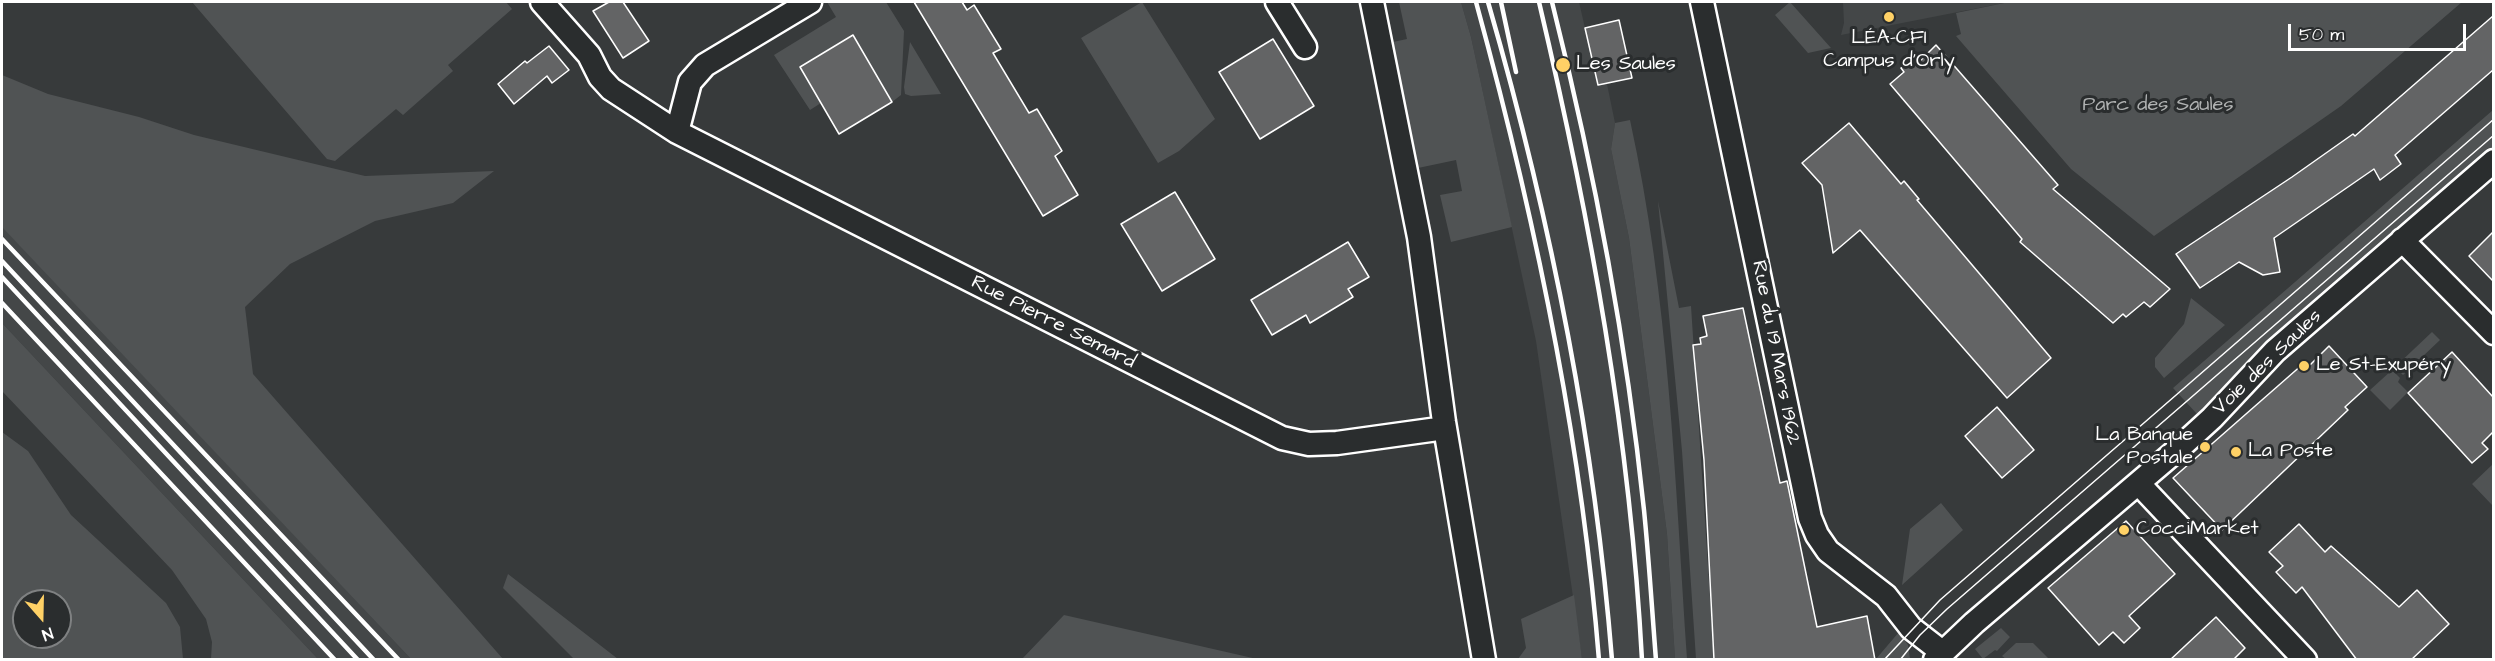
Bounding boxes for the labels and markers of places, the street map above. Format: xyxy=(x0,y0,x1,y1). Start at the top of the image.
marker: LÉA-CFI Campus d'Orly xyxy=(1882,10,1896,24)
place label: LÉA-CFI Campus d'Orly xyxy=(1823,27,1955,74)
place label: Les Saules xyxy=(1576,53,1676,77)
marker: Les Saules xyxy=(1554,56,1572,74)
place label: Le St-Exupéry xyxy=(2316,354,2451,378)
marker: Le St-Exupéry xyxy=(2297,359,2311,373)
place label: La Banque Postale xyxy=(2095,424,2193,471)
marker: La Banque Postale xyxy=(2198,440,2212,454)
place label: La Poste xyxy=(2248,440,2333,464)
marker: La Poste xyxy=(2229,445,2243,459)
place label: CocciMarket xyxy=(2136,518,2259,542)
marker: CocciMarket xyxy=(2117,523,2131,537)

